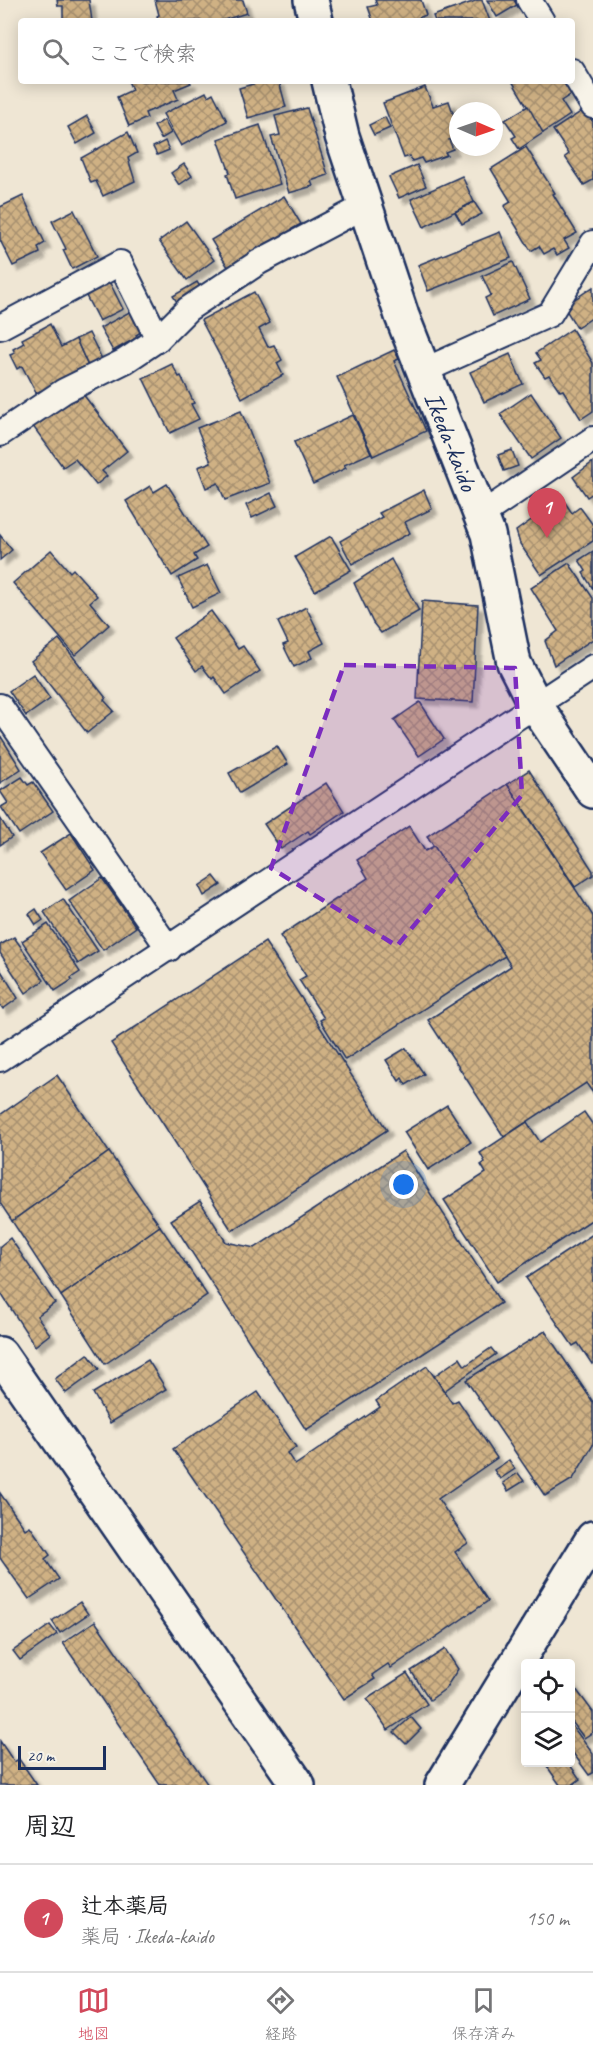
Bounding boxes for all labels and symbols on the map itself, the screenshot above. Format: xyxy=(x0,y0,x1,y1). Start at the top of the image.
north arrow xyxy=(449,102,503,156)
street label: Ikeda-kaido xyxy=(417,387,486,497)
pin: 1 xyxy=(528,488,566,538)
your location xyxy=(389,1170,418,1199)
scale bar xyxy=(18,1743,106,1770)

